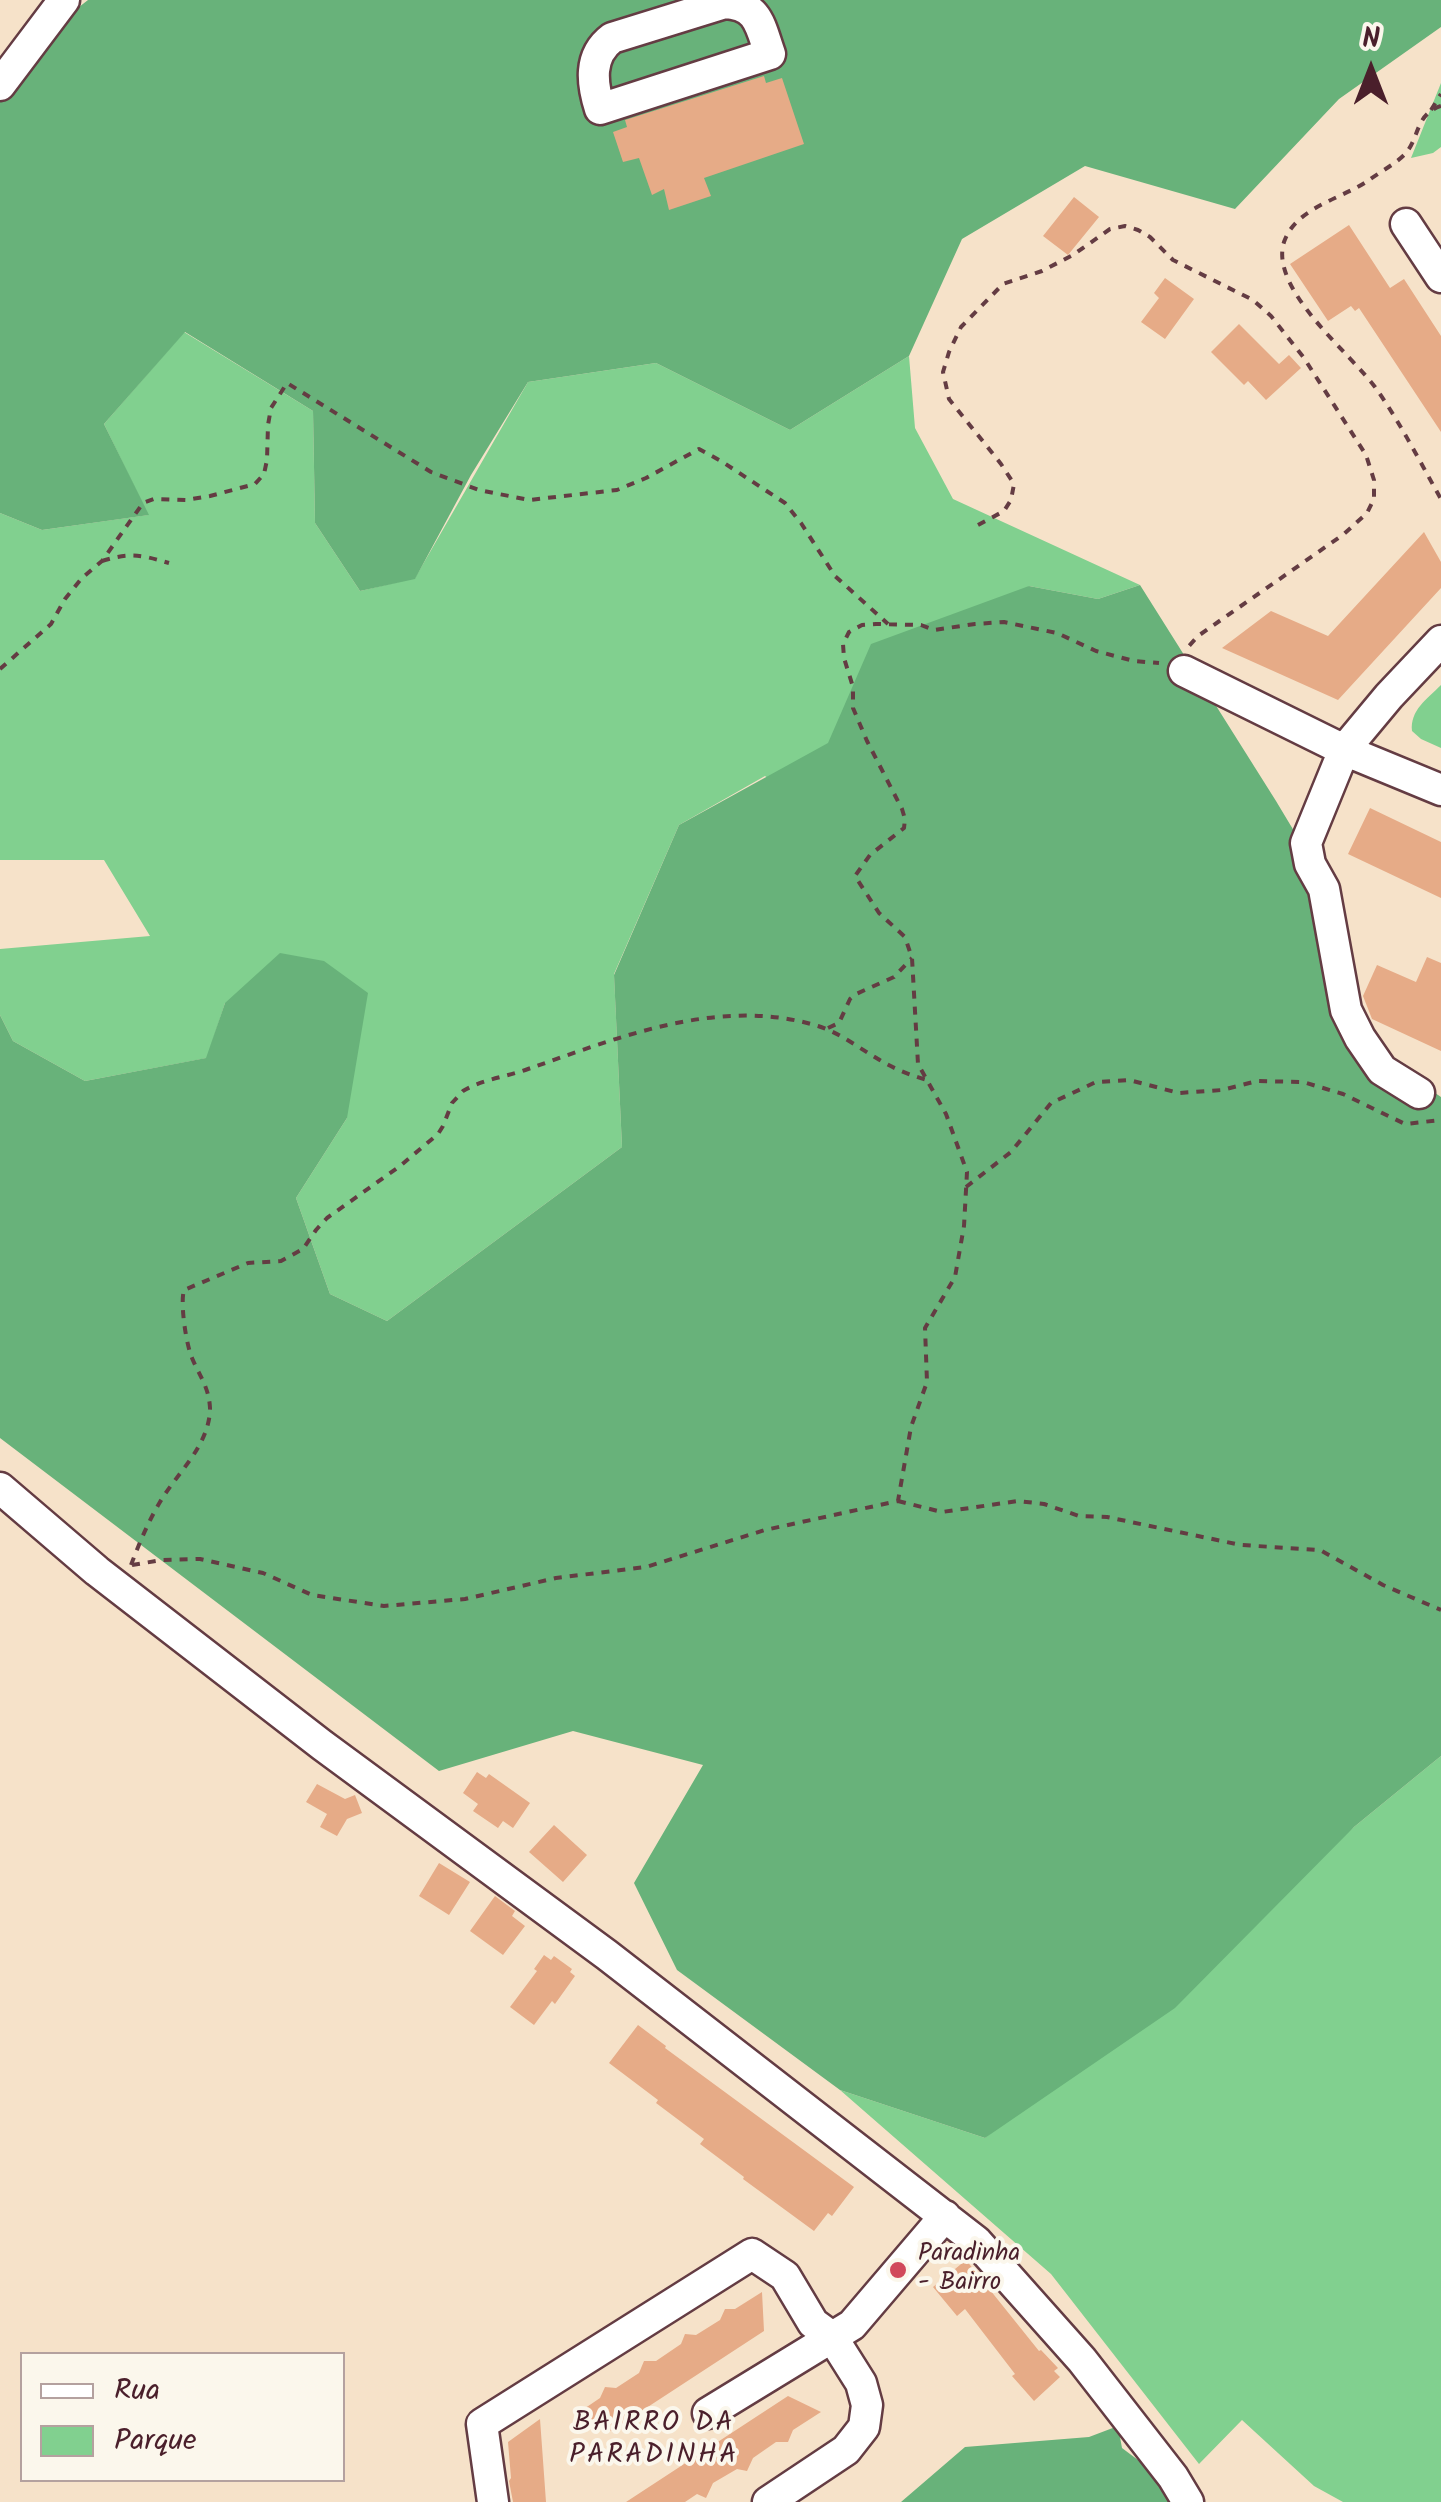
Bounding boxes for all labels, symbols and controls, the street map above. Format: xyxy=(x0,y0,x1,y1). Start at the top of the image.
text: N xyxy=(1362,17,1380,62)
north arrow xyxy=(1321,20,1421,120)
place label: Paradinha - Bairro xyxy=(918,2241,1020,2300)
marker: Paradinha - Bairro xyxy=(887,2259,909,2281)
legend xyxy=(20,2352,345,2482)
text: Rua xyxy=(114,2367,160,2415)
district label: BAIRRO DA PARADINHA xyxy=(569,2408,739,2474)
text: Parque xyxy=(114,2417,196,2465)

